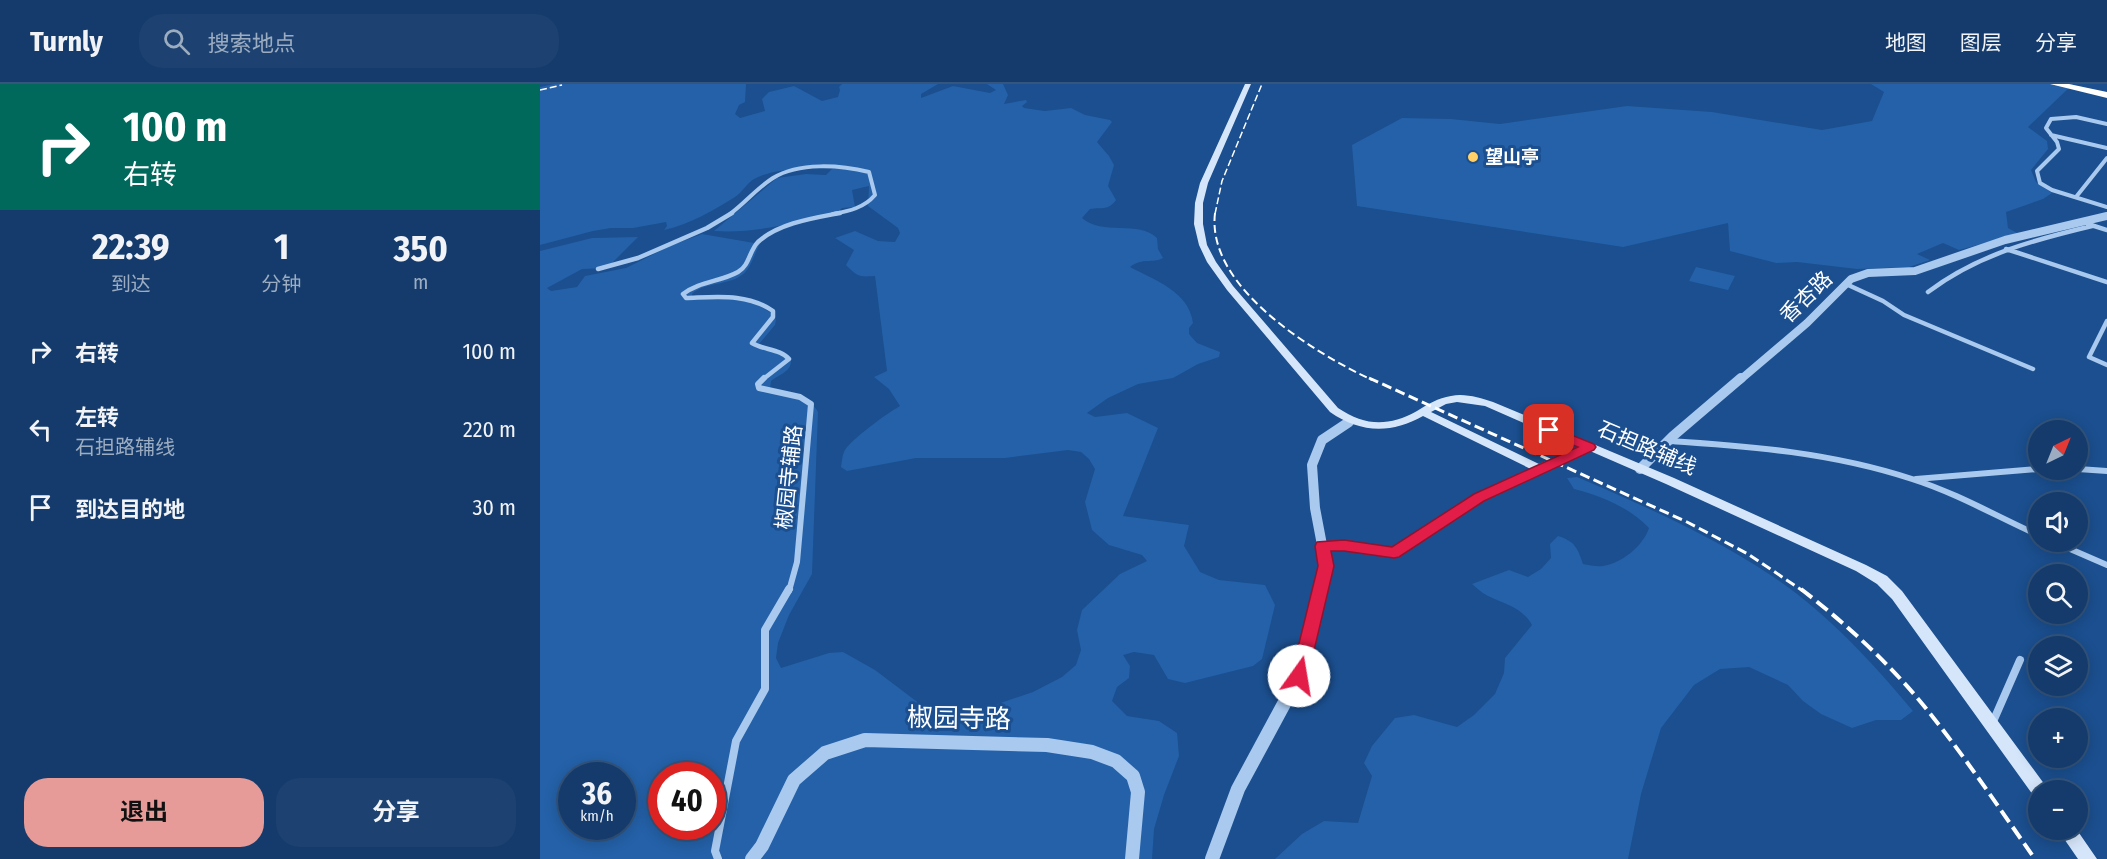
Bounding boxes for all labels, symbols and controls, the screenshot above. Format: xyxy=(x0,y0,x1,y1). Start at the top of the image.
search box xyxy=(139,14,559,68)
text: Turnly xyxy=(30,25,103,58)
icon: search xyxy=(160,25,193,58)
text: 搜索地点 xyxy=(208,30,296,57)
text: 地图 xyxy=(1885,30,1927,56)
text: 图层 xyxy=(1960,30,2002,56)
text: 分享 xyxy=(2035,30,2077,56)
text: 100 m xyxy=(123,102,227,152)
icon: right xyxy=(24,108,102,186)
place label: 望山亭 xyxy=(1485,146,1539,168)
marker: 望山亭 xyxy=(1466,150,1480,164)
text: 右转 xyxy=(123,159,177,191)
text: 22:39 xyxy=(92,225,170,269)
text: 1 xyxy=(274,225,289,269)
text: 350 xyxy=(394,227,448,271)
street label: 香杏路 xyxy=(1774,266,1838,328)
text: m xyxy=(413,270,428,294)
text: 到达 xyxy=(111,272,151,296)
text: 分钟 xyxy=(262,272,302,296)
icon: right xyxy=(24,335,57,368)
text: 100 m xyxy=(462,338,516,365)
text: 右转 xyxy=(75,340,119,367)
text: 左转 xyxy=(75,404,119,431)
pin xyxy=(1523,404,1574,455)
icon: left xyxy=(24,413,57,446)
icon: arrive xyxy=(1532,413,1565,446)
text: 220 m xyxy=(463,416,516,443)
street label: 石担路辅线 xyxy=(1594,416,1700,480)
north arrow xyxy=(2028,420,2088,480)
map controls xyxy=(2028,420,2088,840)
street label: 椒园寺辅路 xyxy=(771,423,807,531)
text: 石担路辅线 xyxy=(75,435,175,459)
icon: arrive xyxy=(24,491,57,524)
button: sound xyxy=(2028,492,2088,552)
text: 30 m xyxy=(473,494,516,521)
text: 到达目的地 xyxy=(75,496,185,523)
button: search xyxy=(2028,564,2088,624)
button: layers xyxy=(2028,636,2088,696)
position arrow xyxy=(1267,644,1331,708)
street label: 椒园寺路 xyxy=(907,702,1011,735)
button: + xyxy=(2028,708,2088,768)
speed limit sign: 40 xyxy=(648,762,726,840)
text: 36 xyxy=(582,776,612,812)
button: 退出 xyxy=(24,778,264,847)
button: 分享 xyxy=(276,778,516,847)
button: − xyxy=(2028,780,2088,840)
text: km/h xyxy=(580,807,614,825)

